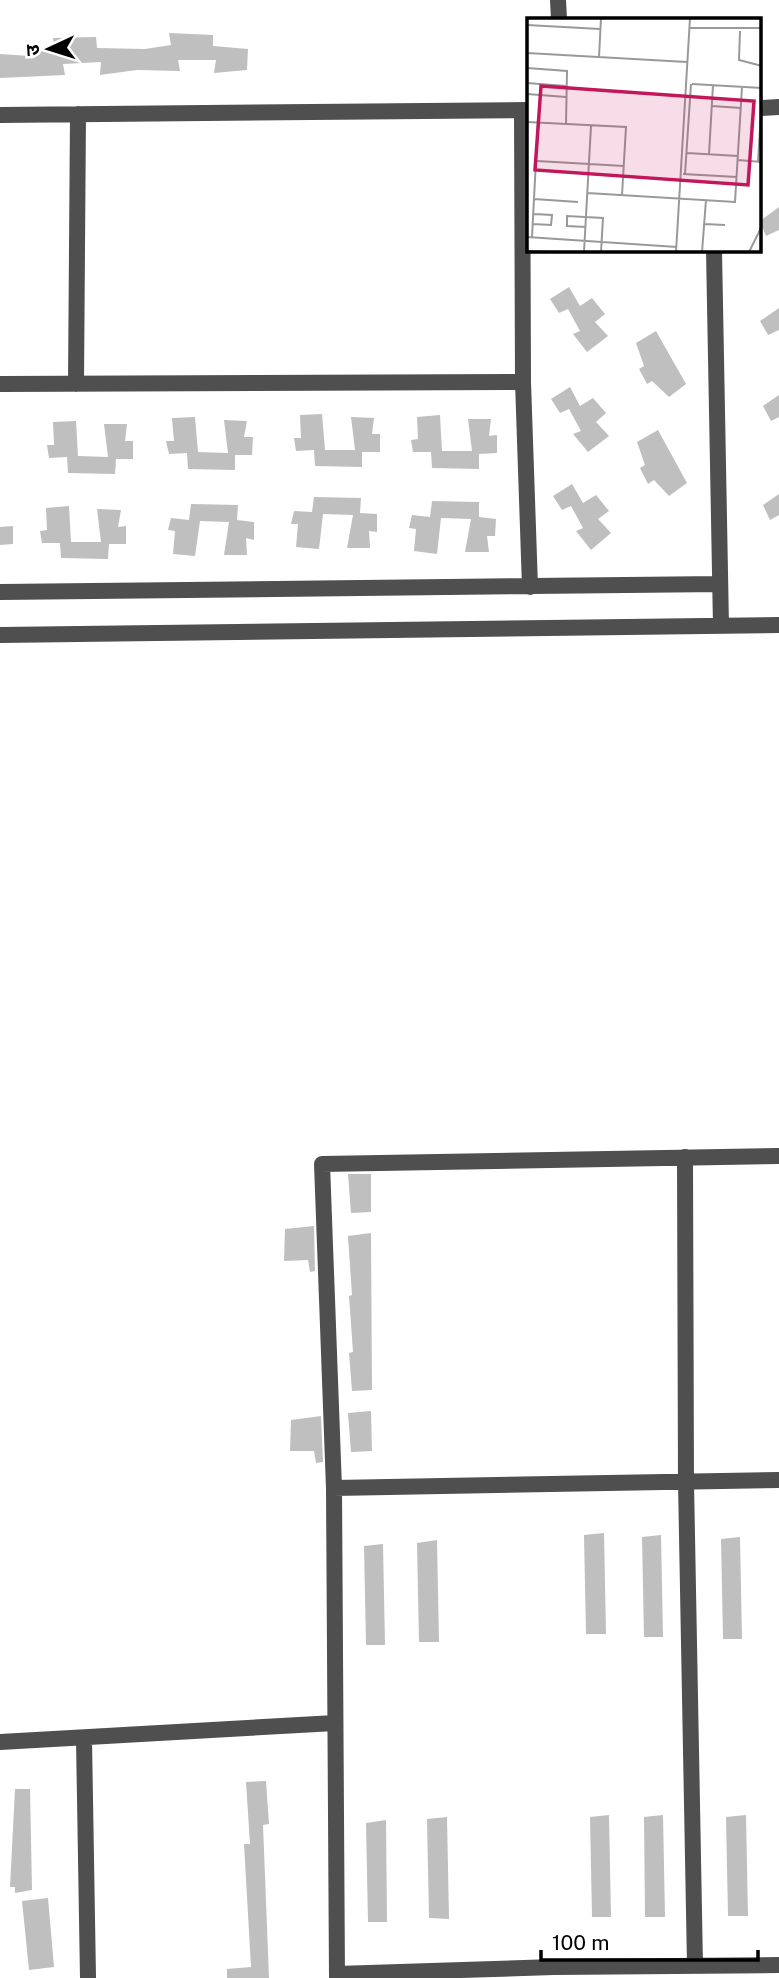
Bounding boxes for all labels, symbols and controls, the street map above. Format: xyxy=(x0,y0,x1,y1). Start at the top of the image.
north arrow xyxy=(14,14,84,84)
inset map xyxy=(527,18,762,252)
text: उ xyxy=(21,43,43,57)
scale bar xyxy=(541,1918,758,1962)
text: 100 m xyxy=(552,1930,609,1955)

